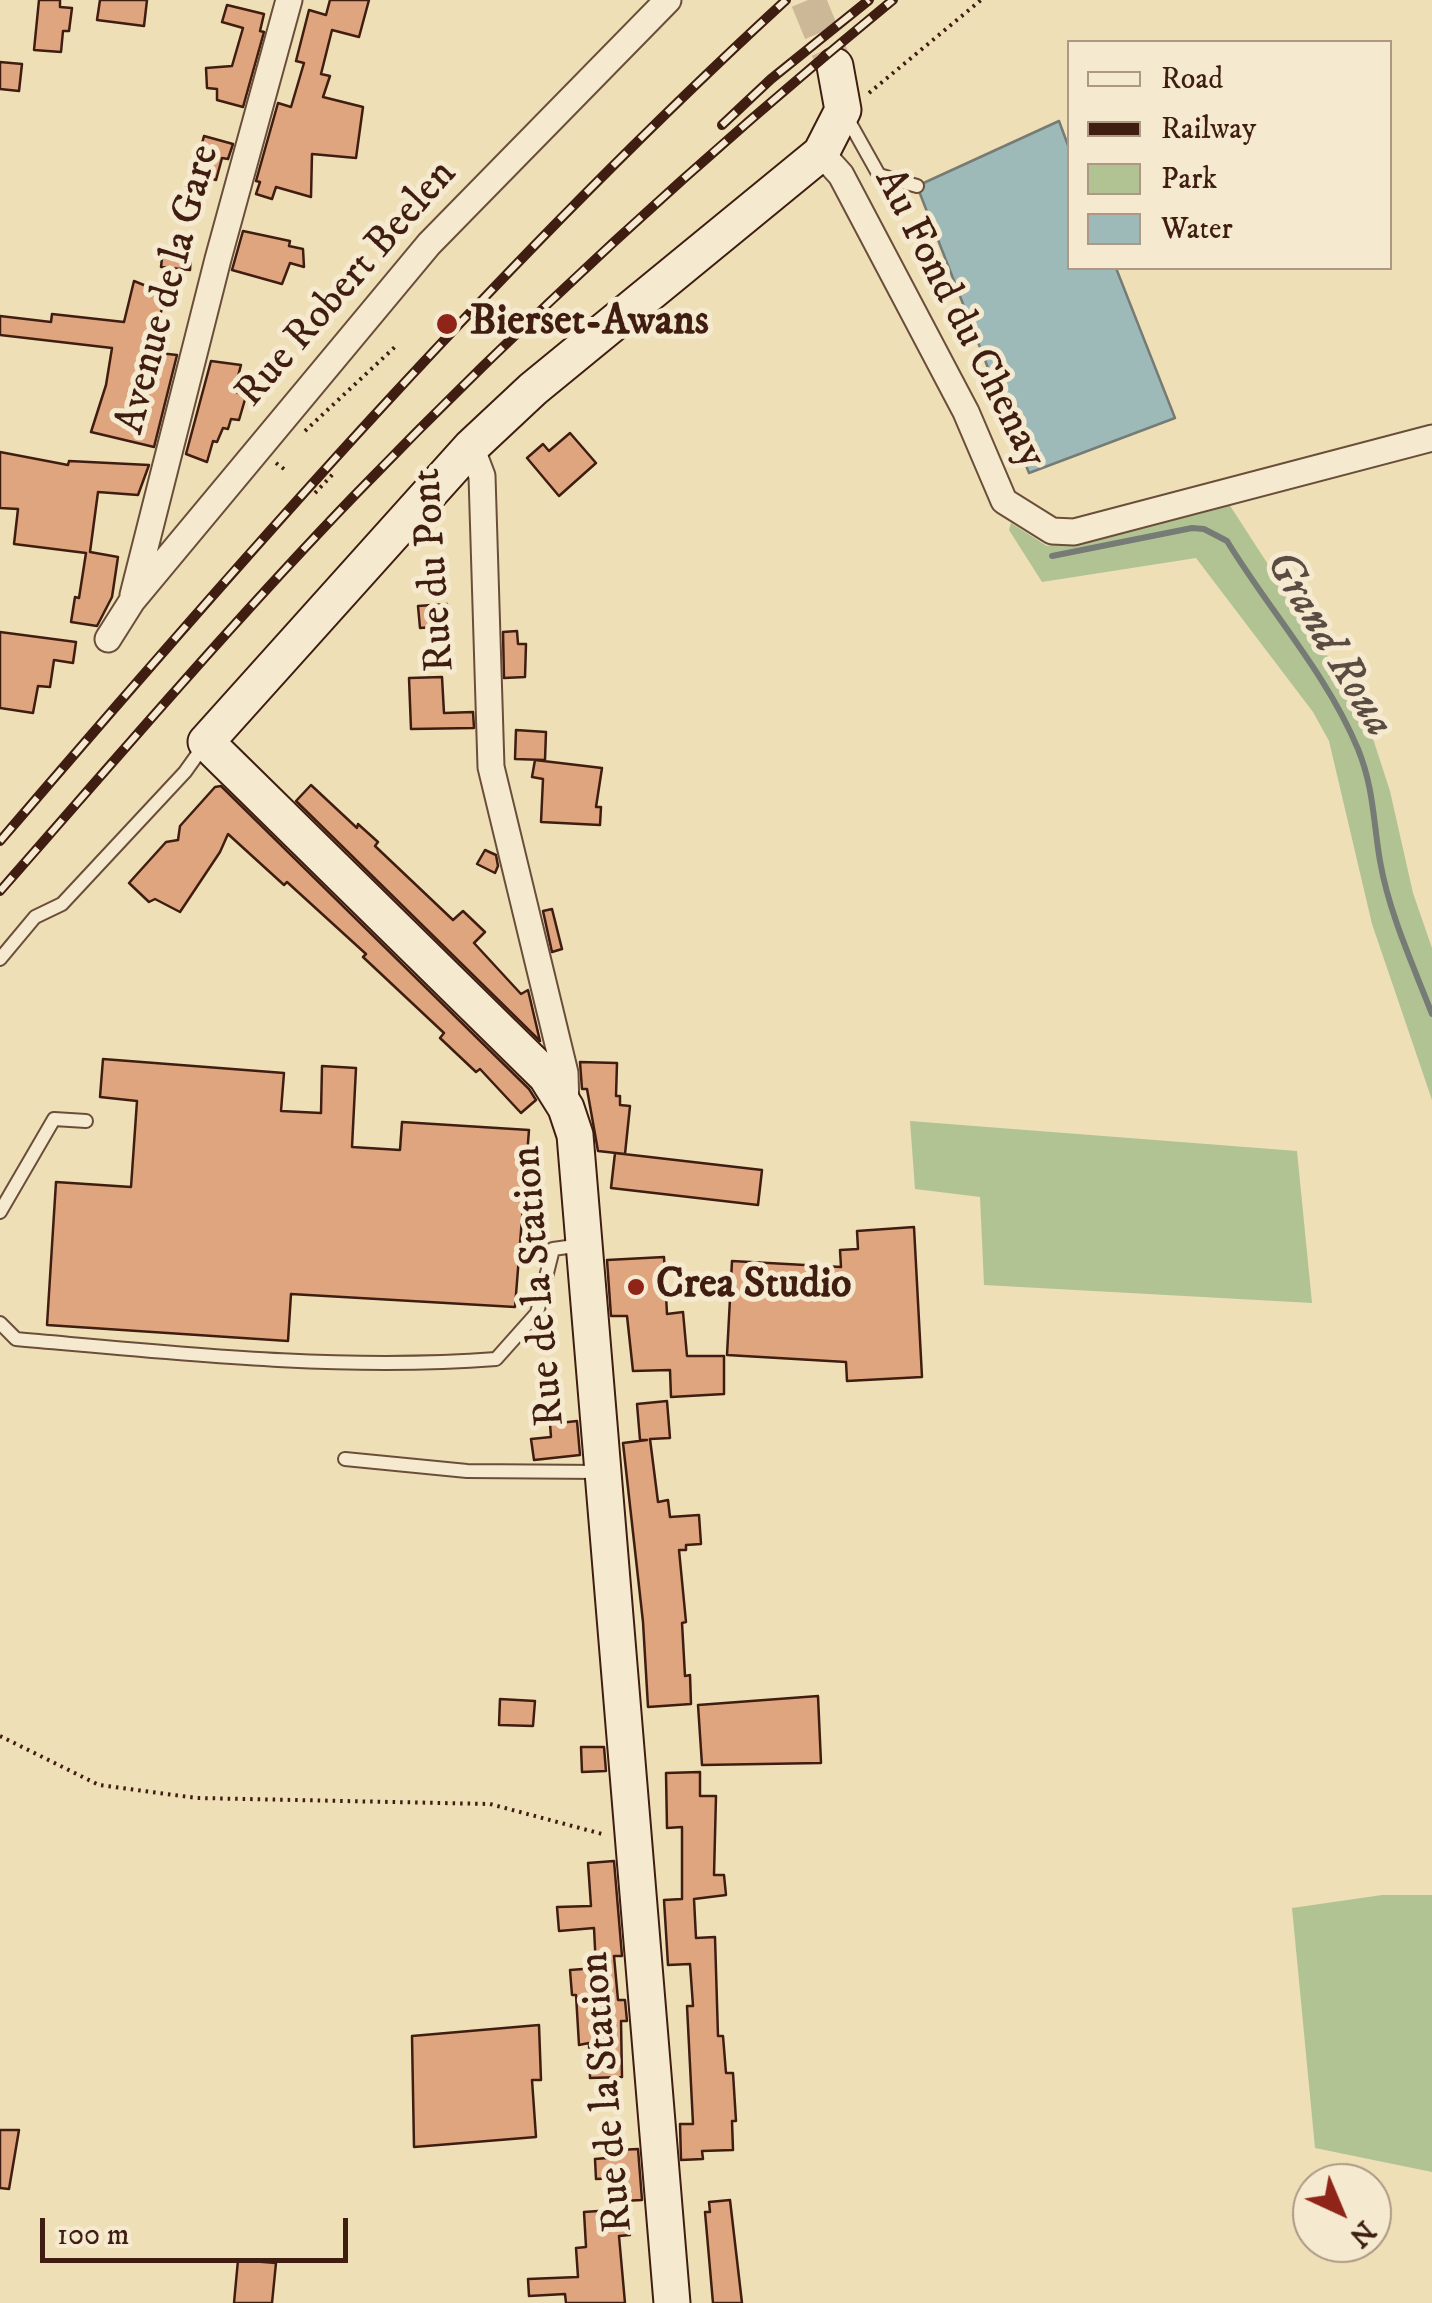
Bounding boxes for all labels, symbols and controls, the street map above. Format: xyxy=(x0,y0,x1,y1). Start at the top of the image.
legend xyxy=(1067,40,1392,270)
text: Road xyxy=(1161,61,1223,98)
text: Railway xyxy=(1161,111,1256,148)
street label: Avenue de la Gare xyxy=(107,140,233,440)
street label: Rue Robert Beelen xyxy=(227,151,469,419)
street label: Au Fond du Chenay xyxy=(861,161,1055,477)
text: Park xyxy=(1161,161,1217,198)
text: Water xyxy=(1161,211,1233,248)
place label: Bierset-Awans xyxy=(470,299,709,349)
marker: Bierset-Awans xyxy=(434,311,460,337)
street label: Rue du Pont xyxy=(404,466,468,674)
water label: Grand Roua xyxy=(1250,542,1404,748)
street label: Rue de la Station xyxy=(504,1144,578,1428)
place label: Crea Studio xyxy=(656,1262,852,1312)
marker: Crea Studio xyxy=(625,1276,647,1298)
street label: Rue de la Station xyxy=(572,1950,646,2234)
north arrow xyxy=(1292,2163,1392,2263)
scale bar xyxy=(45,2198,352,2260)
text: N xyxy=(1341,2213,1382,2254)
text: 100 m xyxy=(57,2217,129,2254)

